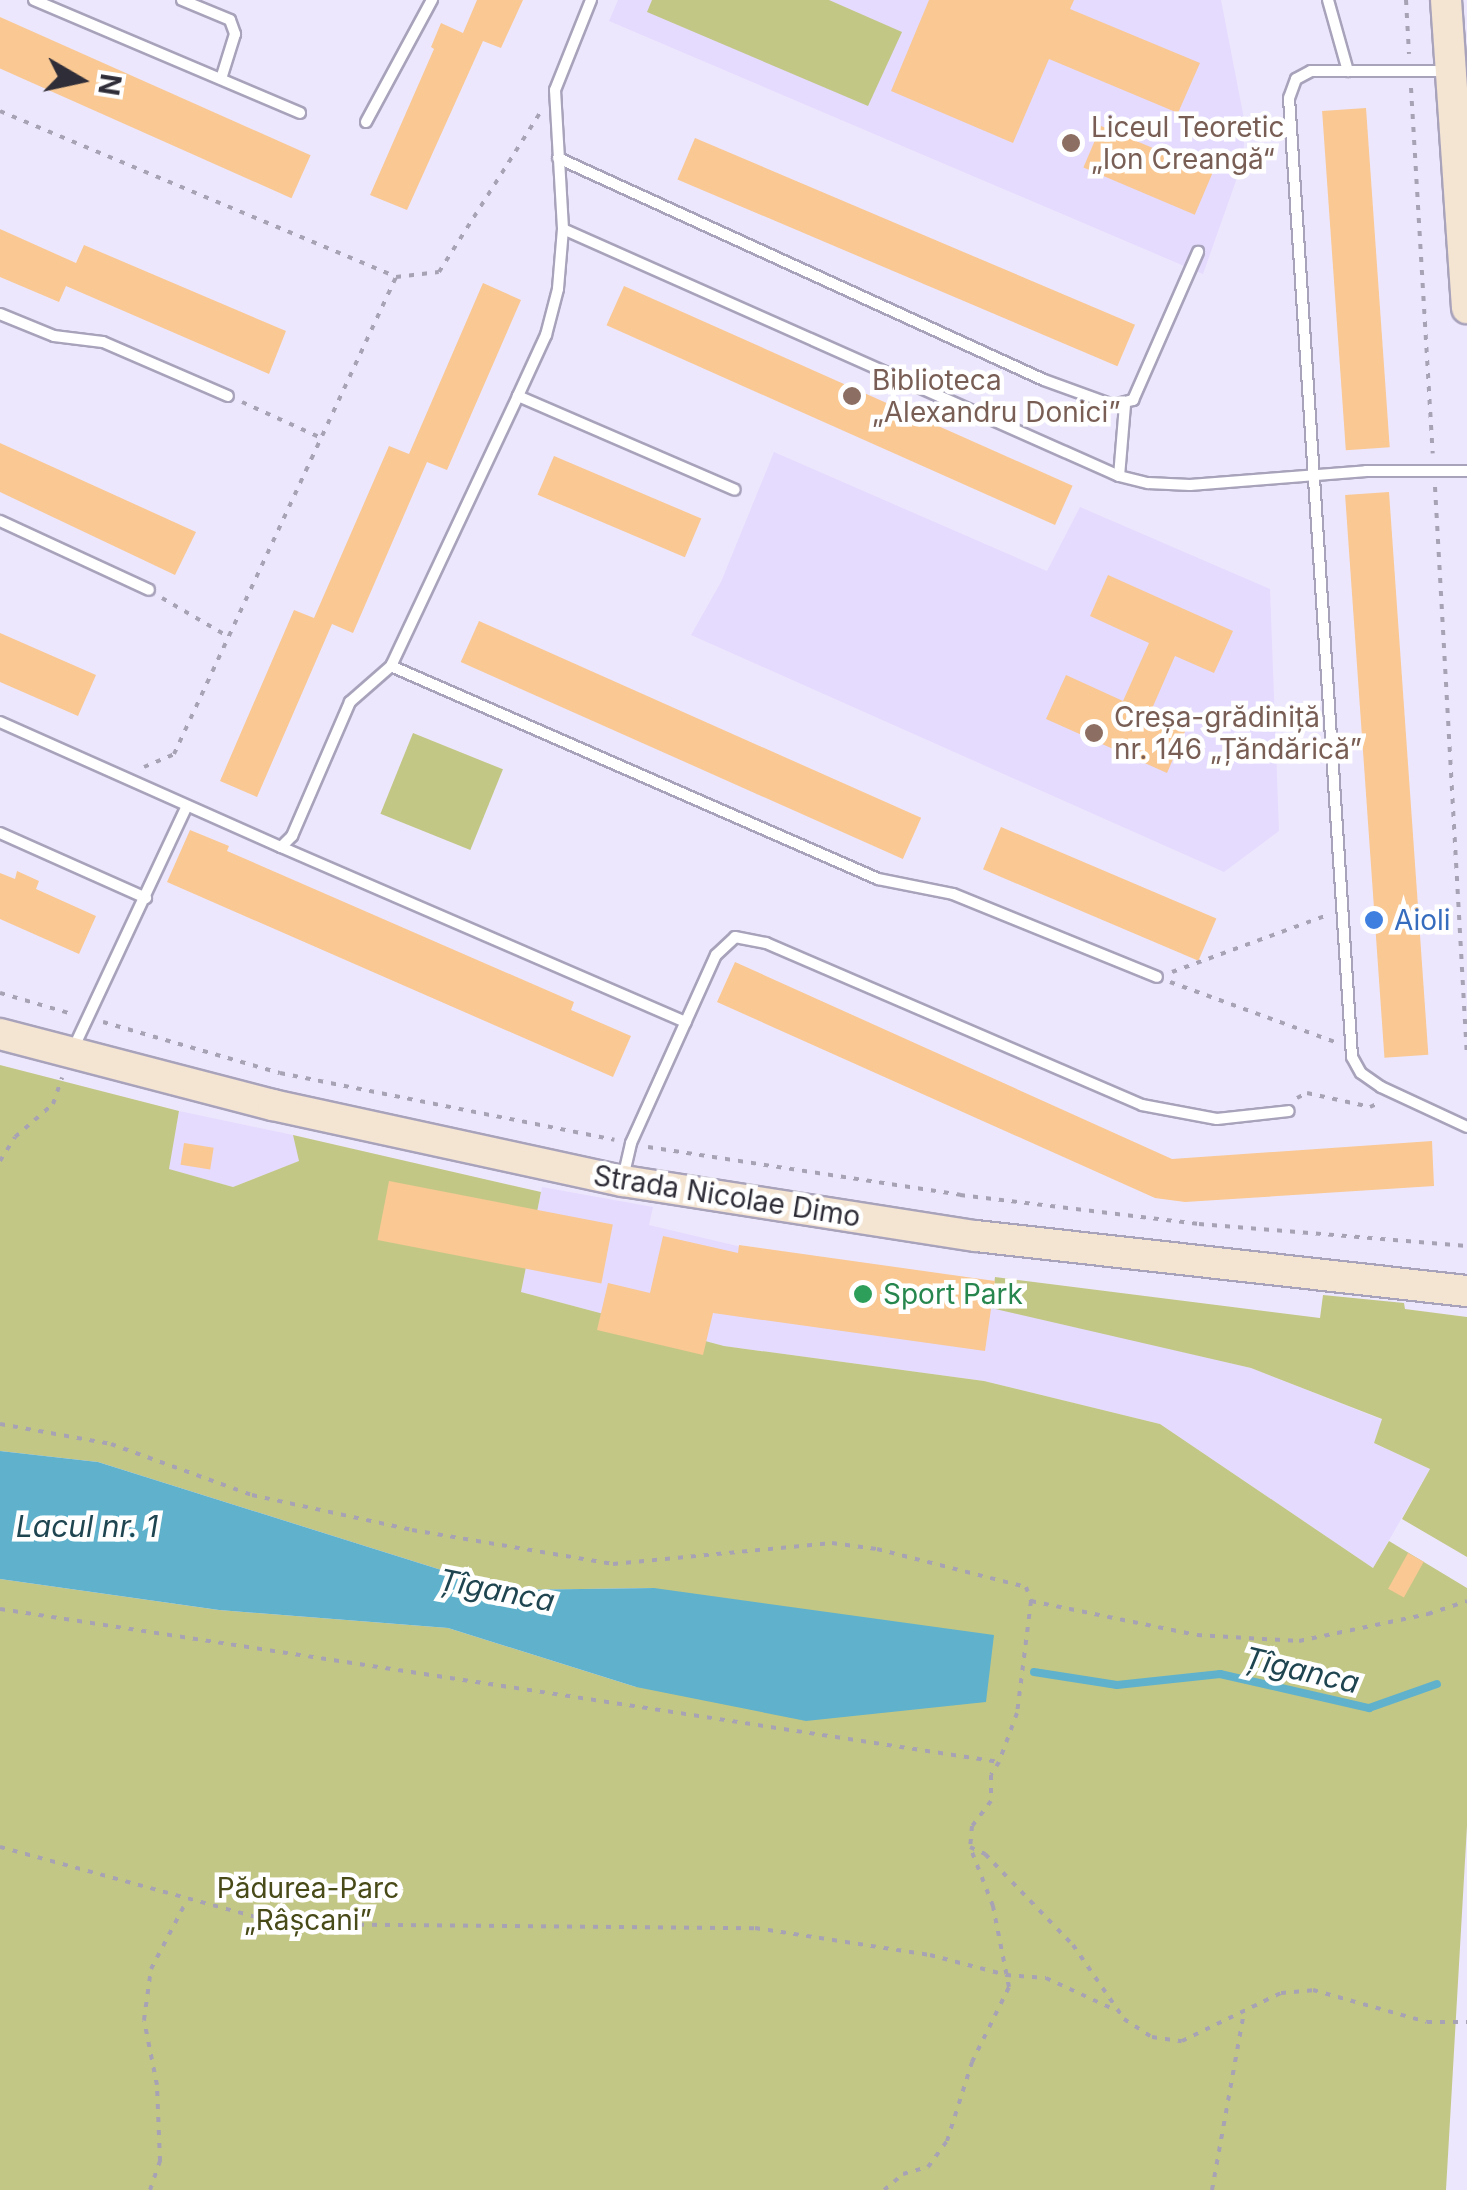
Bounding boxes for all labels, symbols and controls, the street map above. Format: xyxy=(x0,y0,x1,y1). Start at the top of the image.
north arrow xyxy=(30,30,130,130)
text: N xyxy=(91,71,128,98)
place label: Liceul Teoretic „Ion Creangă“ xyxy=(1091,110,1284,176)
marker: Liceul Teoretic „Ion Creangă“ xyxy=(1060,132,1082,154)
place label: Biblioteca „Alexandru Donici” xyxy=(872,363,1121,429)
marker: Biblioteca „Alexandru Donici” xyxy=(841,385,863,407)
place label: Creșa-grădiniță nr. 146 „Țăndărică” xyxy=(1114,700,1362,766)
marker: Creșa-grădiniță nr. 146 „Țăndărică” xyxy=(1083,722,1105,744)
place label: Aioli xyxy=(1394,903,1451,937)
marker: Aioli xyxy=(1363,909,1385,931)
street label: Strada Nicolae Dimo xyxy=(591,1158,863,1234)
place label: Sport Park xyxy=(883,1277,1023,1311)
marker: Sport Park xyxy=(852,1283,874,1305)
water label: Lacul nr. 1 xyxy=(16,1508,158,1544)
water label: Țîganca xyxy=(436,1561,558,1619)
water label: Țîganca xyxy=(1241,1639,1363,1701)
park label: Pădurea-Parc „Râșcani” xyxy=(217,1871,399,1937)

